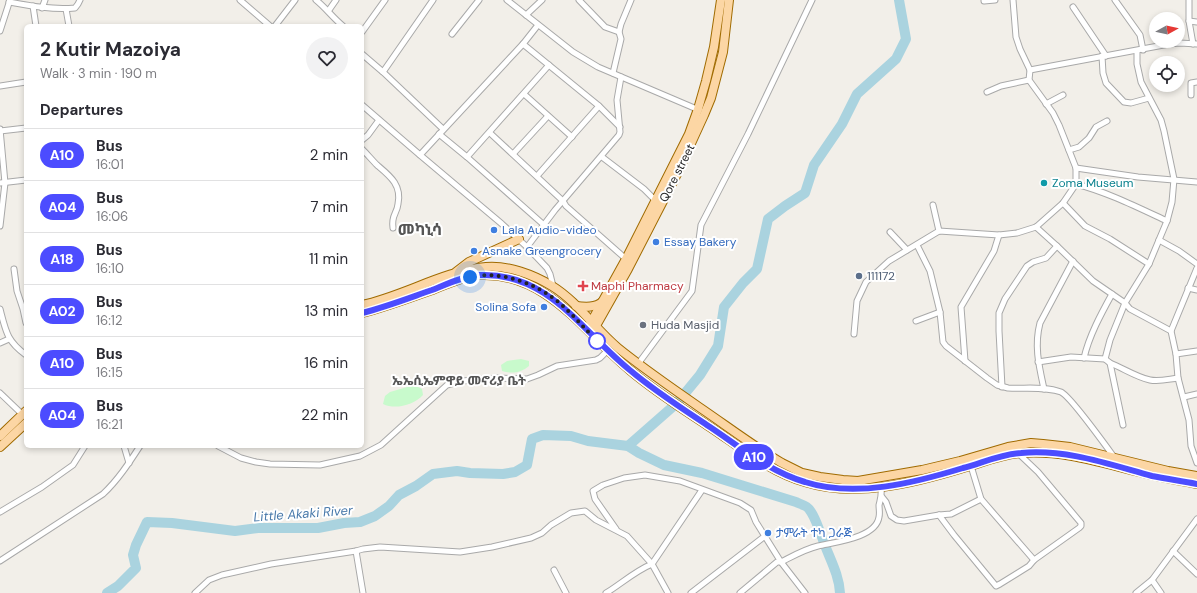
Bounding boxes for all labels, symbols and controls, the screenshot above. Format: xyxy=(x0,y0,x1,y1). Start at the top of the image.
north arrow xyxy=(1149,12,1185,48)
map controls xyxy=(1149,12,1185,92)
text: 2 Kutir Mazoiya xyxy=(40,37,181,62)
button: heart xyxy=(306,37,348,79)
button: locate xyxy=(1149,56,1185,92)
text: Walk · 3 min · 190 m xyxy=(40,65,157,82)
text: Departures xyxy=(40,100,123,120)
text: Bus xyxy=(96,136,123,156)
street label: Qore street xyxy=(655,141,699,205)
text: 2 min xyxy=(310,145,348,165)
text: A10 xyxy=(50,146,74,164)
text: 16:01 xyxy=(96,156,124,173)
place label: Zoma Museum xyxy=(1052,175,1133,191)
marker: Zoma Museum xyxy=(1039,178,1049,188)
text: Bus xyxy=(96,188,123,208)
text: 7 min xyxy=(310,197,348,217)
text: A04 xyxy=(48,198,76,216)
text: 16:06 xyxy=(96,208,128,225)
district label: መካኒሳ xyxy=(398,219,442,240)
place label: Lala Audio-video xyxy=(502,222,597,238)
marker: Lala Audio-video xyxy=(489,225,499,235)
place label: Essay Bakery xyxy=(664,234,737,250)
marker: Essay Bakery xyxy=(651,237,661,247)
text: Bus xyxy=(96,240,123,260)
place label: Asnake Greengrocery xyxy=(482,243,602,259)
marker: Asnake Greengrocery xyxy=(469,246,479,256)
text: 11 min xyxy=(309,249,348,269)
text: A18 xyxy=(50,250,74,268)
text: 16:10 xyxy=(96,260,124,277)
your location xyxy=(460,267,480,287)
place label: 111172 xyxy=(867,268,895,284)
marker: 111172 xyxy=(854,271,864,281)
place label: Maphi Pharmacy xyxy=(591,278,684,294)
marker: Maphi Pharmacy xyxy=(578,281,588,291)
text: Bus xyxy=(96,292,123,312)
place label: Solina Sofa xyxy=(475,299,536,315)
text: 13 min xyxy=(305,301,348,321)
text: A02 xyxy=(48,302,76,320)
marker: Solina Sofa xyxy=(539,302,549,312)
text: 16:12 xyxy=(96,312,122,329)
place label: Huda Masjid xyxy=(651,317,719,333)
marker: Huda Masjid xyxy=(638,320,648,330)
unlabelled marker xyxy=(588,332,606,350)
text: Bus xyxy=(96,344,123,364)
text: 16 min xyxy=(304,353,348,373)
text: A10 xyxy=(50,354,74,372)
text: 16:15 xyxy=(96,364,123,381)
district label: ኤኤሲኤምዋይ መኖሪያ ቤት xyxy=(392,372,526,389)
text: Bus xyxy=(96,396,123,416)
text: 22 min xyxy=(301,405,348,425)
text: A04 xyxy=(48,406,76,424)
text: 16:21 xyxy=(96,416,123,433)
line badge: A10 xyxy=(731,444,777,470)
text: A10 xyxy=(742,448,766,466)
water label: Little Akaki River xyxy=(253,501,354,525)
place label: ታምራት ተካ ጋራጅ xyxy=(776,525,853,541)
marker: ታምራት ተካ ጋራጅ xyxy=(763,528,773,538)

